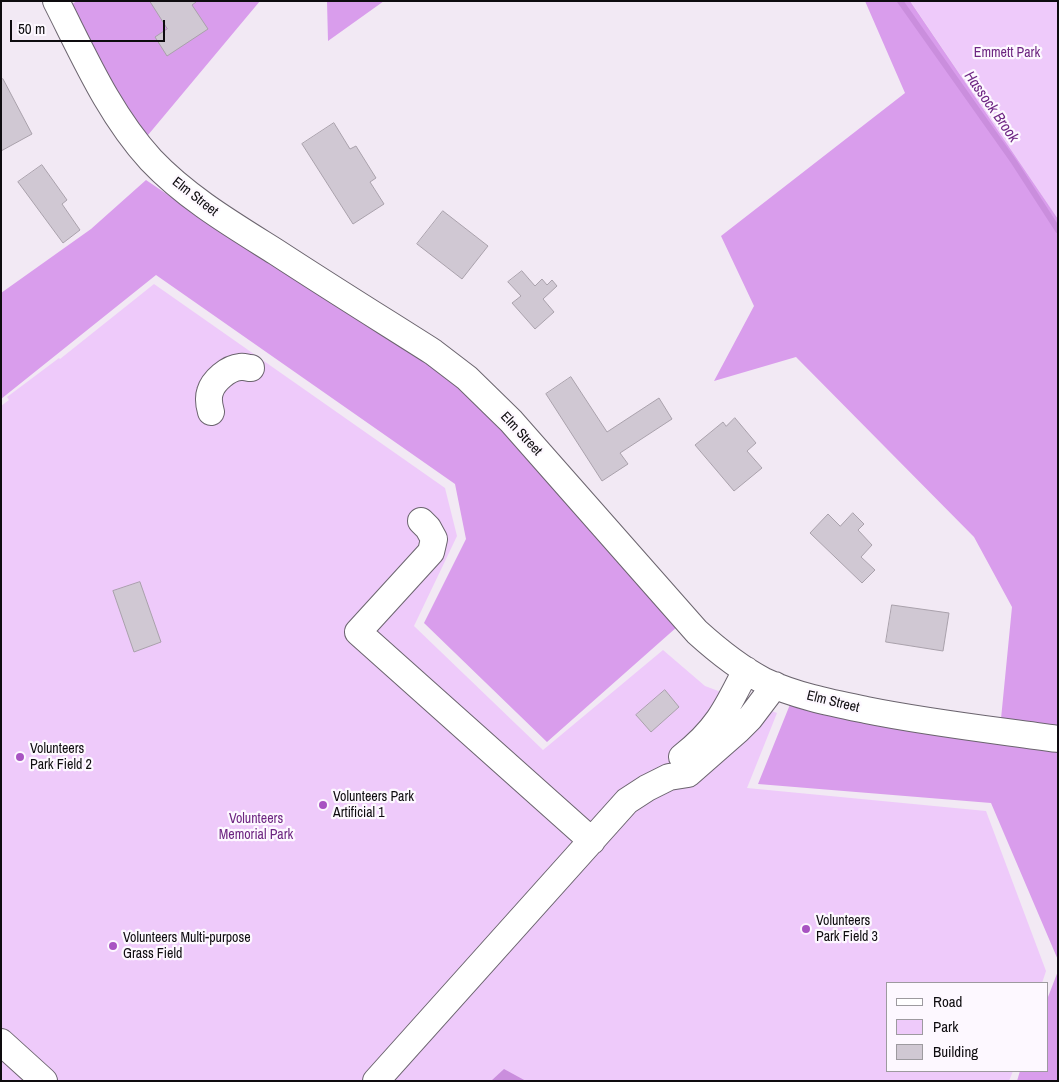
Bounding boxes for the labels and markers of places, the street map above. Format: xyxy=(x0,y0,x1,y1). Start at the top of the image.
place label: Volunteers Park Field 2 xyxy=(30,741,92,774)
marker: Volunteers Park Field 2 xyxy=(14,751,26,763)
place label: Volunteers Park Artificial 1 xyxy=(333,789,414,822)
marker: Volunteers Park Artificial 1 xyxy=(317,799,329,811)
place label: Volunteers Park Field 3 xyxy=(816,913,878,946)
marker: Volunteers Park Field 3 xyxy=(800,923,812,935)
place label: Volunteers Multi-purpose Grass Field xyxy=(123,930,251,962)
marker: Volunteers Multi-purpose Grass Field xyxy=(107,940,119,952)

